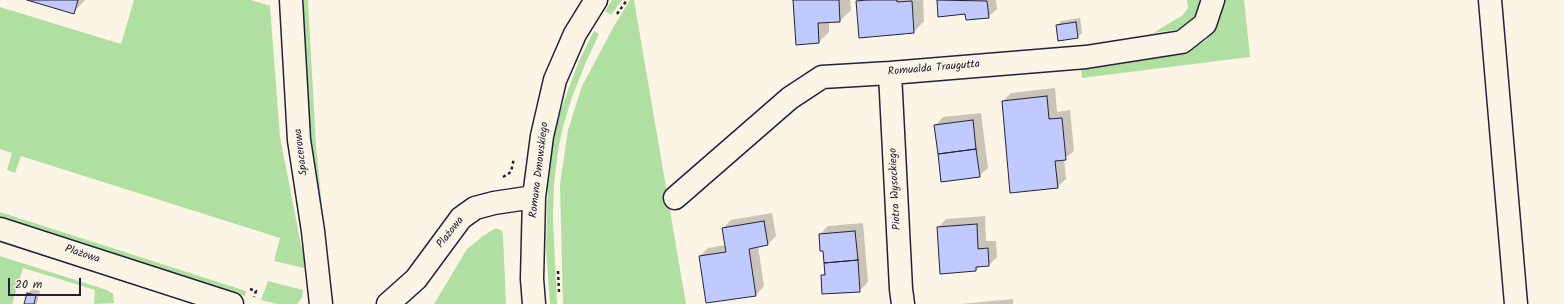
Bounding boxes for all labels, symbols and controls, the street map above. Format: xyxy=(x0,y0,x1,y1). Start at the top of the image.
street label: Romualda Traugutta xyxy=(887,58,981,80)
street label: Romana Dmowskiego xyxy=(528,121,552,219)
street label: Spacerowa xyxy=(293,128,311,176)
street label: Piotra Wysockiego xyxy=(887,148,905,230)
street label: Plażowa xyxy=(435,215,467,251)
street label: Plażowa xyxy=(63,243,101,267)
scale bar xyxy=(10,270,83,296)
text: 20 m xyxy=(15,275,42,294)

